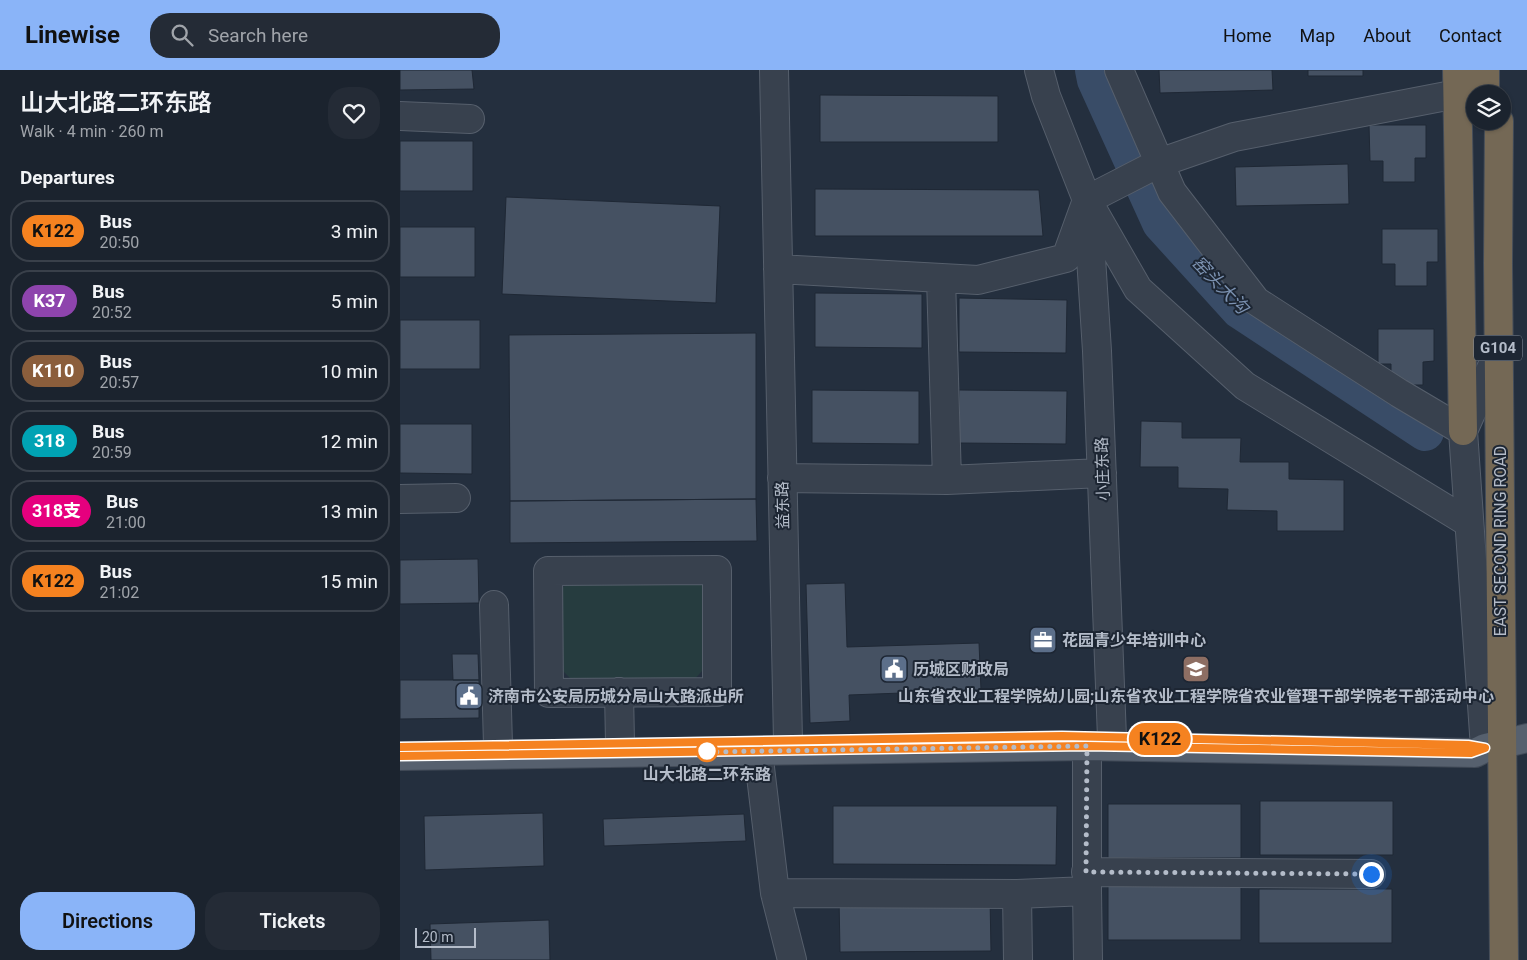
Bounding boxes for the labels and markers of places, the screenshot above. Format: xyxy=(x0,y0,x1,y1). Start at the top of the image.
office icon: 花园青少年培训中心 xyxy=(1028,625,1058,655)
place label: 花园青少年培训中心 xyxy=(1062,631,1206,650)
public building icon: 历城区财政局 xyxy=(879,654,909,684)
school or university icon: 山东省农业工程学院幼儿园;山东省农业工程学院省农业管理干部学院老干部活动中心 xyxy=(1181,654,1211,684)
place label: 历城区财政局 xyxy=(913,660,1009,679)
public building icon: 济南市公安局历城分局山大路派出所 xyxy=(454,681,484,711)
place label: 济南市公安局历城分局山大路派出所 xyxy=(488,687,744,706)
place label: 山东省农业工程学院幼儿园;山东省农业工程学院省农业管理干部学院老干部活动中心 xyxy=(898,687,1494,706)
marker: 山大北路二环东路 xyxy=(696,740,718,762)
place label: 山大北路二环东路 xyxy=(643,765,771,784)

